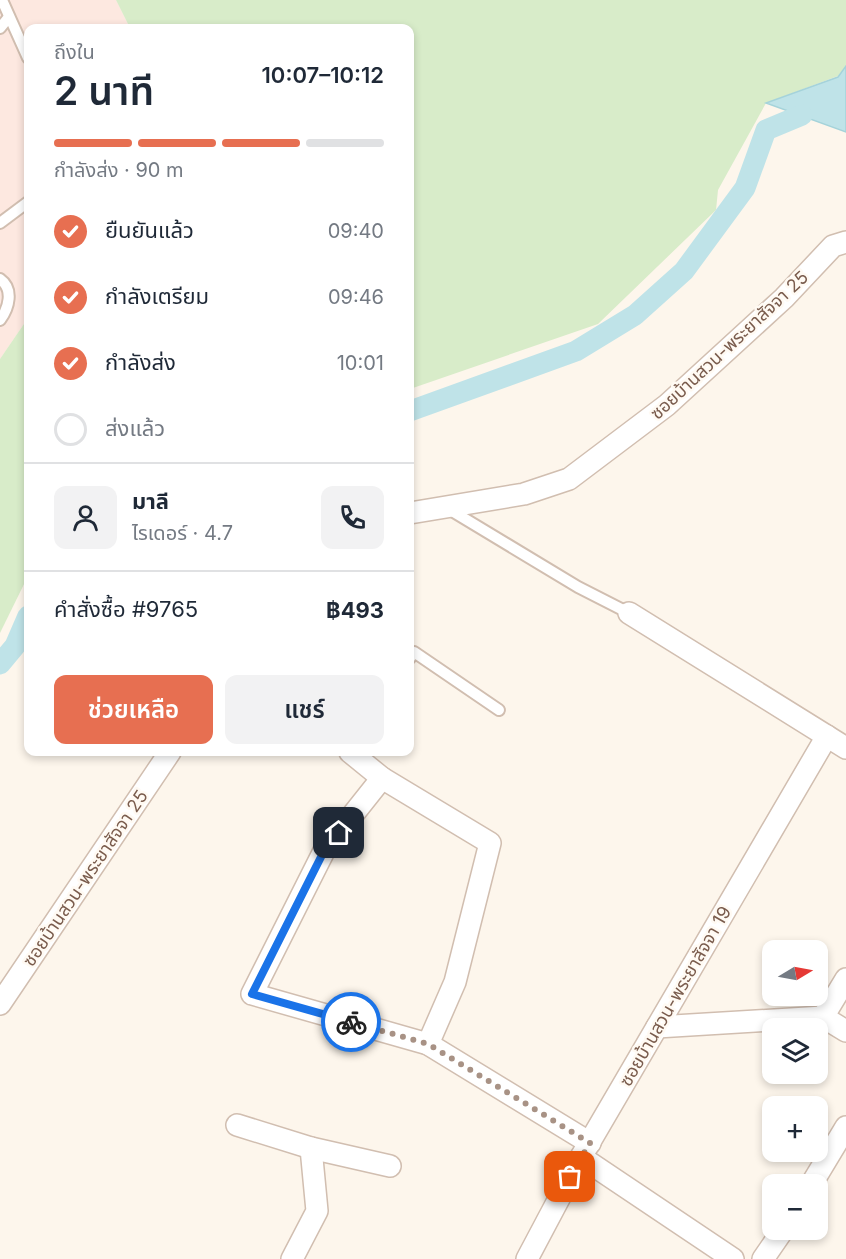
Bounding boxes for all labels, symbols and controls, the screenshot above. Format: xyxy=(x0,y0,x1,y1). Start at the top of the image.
text: ถึงใน xyxy=(54,40,95,64)
text: 10:07–10:12 xyxy=(262,62,384,88)
text: 2 นาที xyxy=(54,67,154,114)
text: กำลังส่ง · 90 m xyxy=(54,158,184,182)
icon: check xyxy=(54,215,87,248)
text: ยืนยันแล้ว xyxy=(105,217,194,243)
text: 09:40 xyxy=(328,219,384,243)
street label: ซอยบ้านสวน-พระยาสัจจา 25 xyxy=(646,266,812,424)
icon: check xyxy=(54,281,87,314)
text: กำลังเตรียม xyxy=(105,283,209,309)
text: 09:46 xyxy=(328,285,384,309)
icon: check xyxy=(54,347,87,380)
text: กำลังส่ง xyxy=(105,349,176,375)
text: 10:01 xyxy=(337,351,384,375)
text: ส่งแล้ว xyxy=(105,415,165,441)
button: person xyxy=(54,486,117,549)
button: phone xyxy=(321,486,384,549)
text: มาลี xyxy=(132,488,169,514)
text: ไรเดอร์ · 4.7 xyxy=(132,521,233,545)
text: คำสั่งซื้อ #9765 xyxy=(54,596,198,622)
text: ฿493 xyxy=(326,597,384,623)
button: ช่วยเหลือ xyxy=(54,675,213,744)
button: แชร์ xyxy=(225,675,384,744)
street label: ซอยบ้านสวน-พระยาสัจจา 25 xyxy=(18,786,152,970)
pin xyxy=(313,807,364,858)
icon: home xyxy=(322,816,355,849)
street label: ซอยบ้านสวน-พระยาสัจจา 19 xyxy=(615,902,735,1090)
north arrow xyxy=(762,940,828,1006)
map controls xyxy=(762,940,828,1240)
courier xyxy=(321,992,381,1052)
icon: bike xyxy=(335,1006,368,1039)
button: layers xyxy=(762,1018,828,1084)
button: + xyxy=(762,1096,828,1162)
pin xyxy=(544,1151,595,1202)
icon: bag xyxy=(553,1160,586,1193)
button: − xyxy=(762,1174,828,1240)

